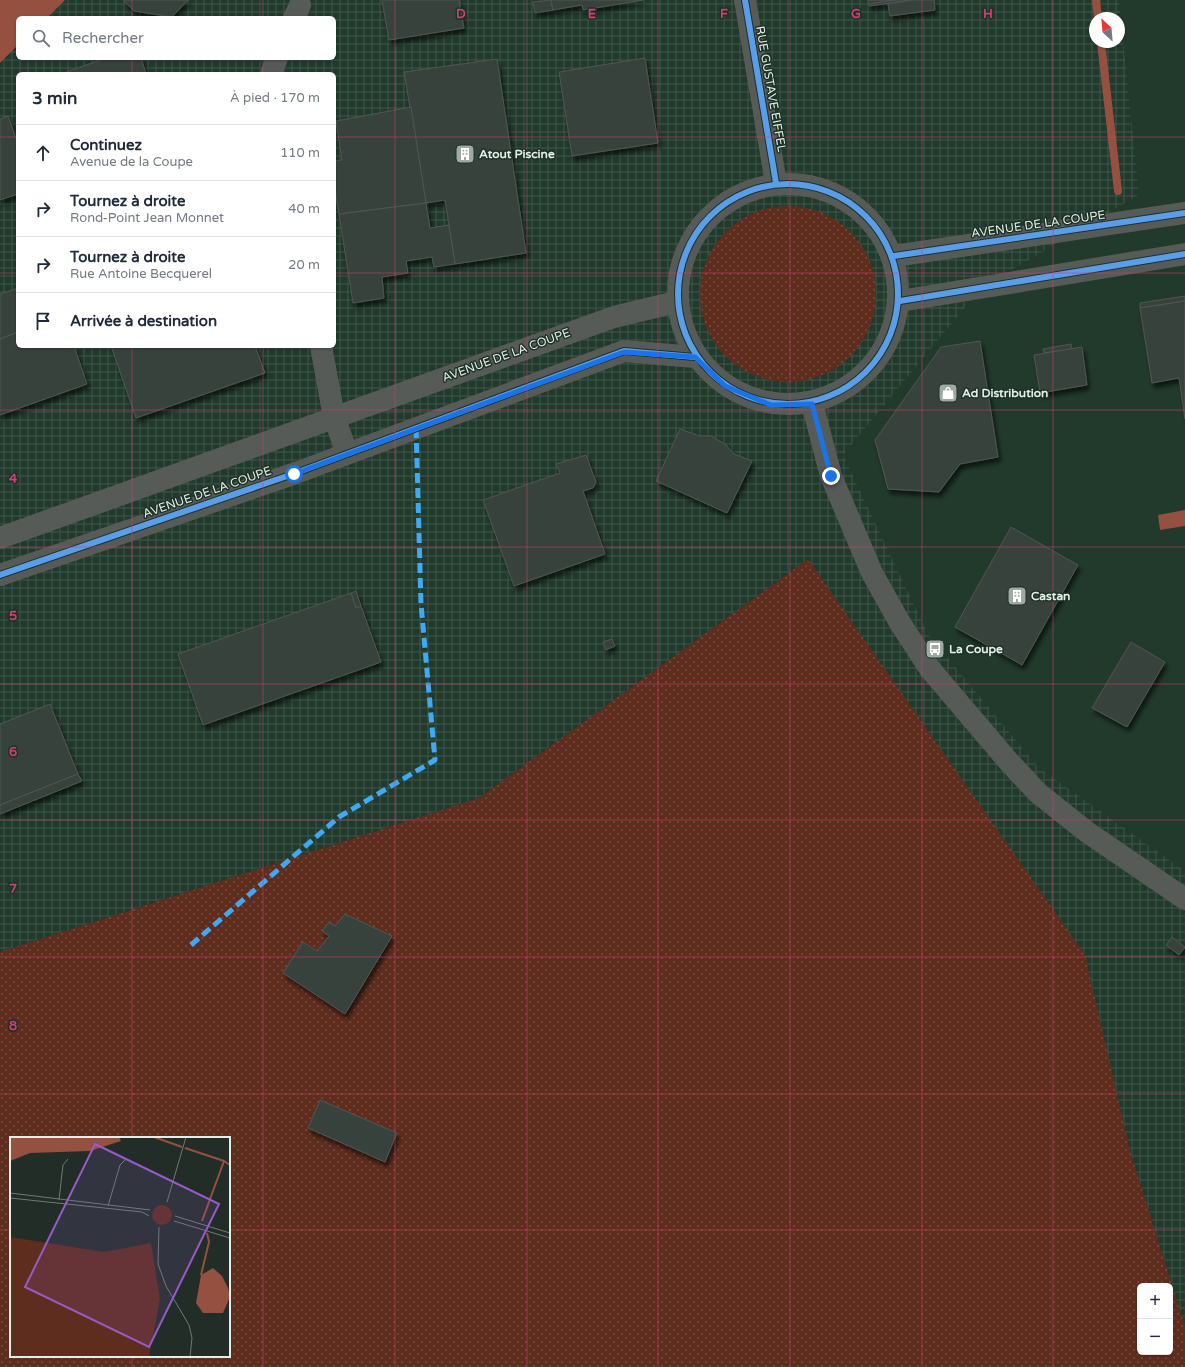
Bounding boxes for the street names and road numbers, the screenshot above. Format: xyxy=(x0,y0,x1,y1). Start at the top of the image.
street label: RUE GUSTAVE EIFFEL xyxy=(753,25,789,153)
street label: AVENUE DE LA COUPE xyxy=(970,208,1106,240)
street label: AVENUE DE LA COUPE xyxy=(440,325,572,385)
street label: AVENUE DE LA COUPE xyxy=(141,463,273,521)

